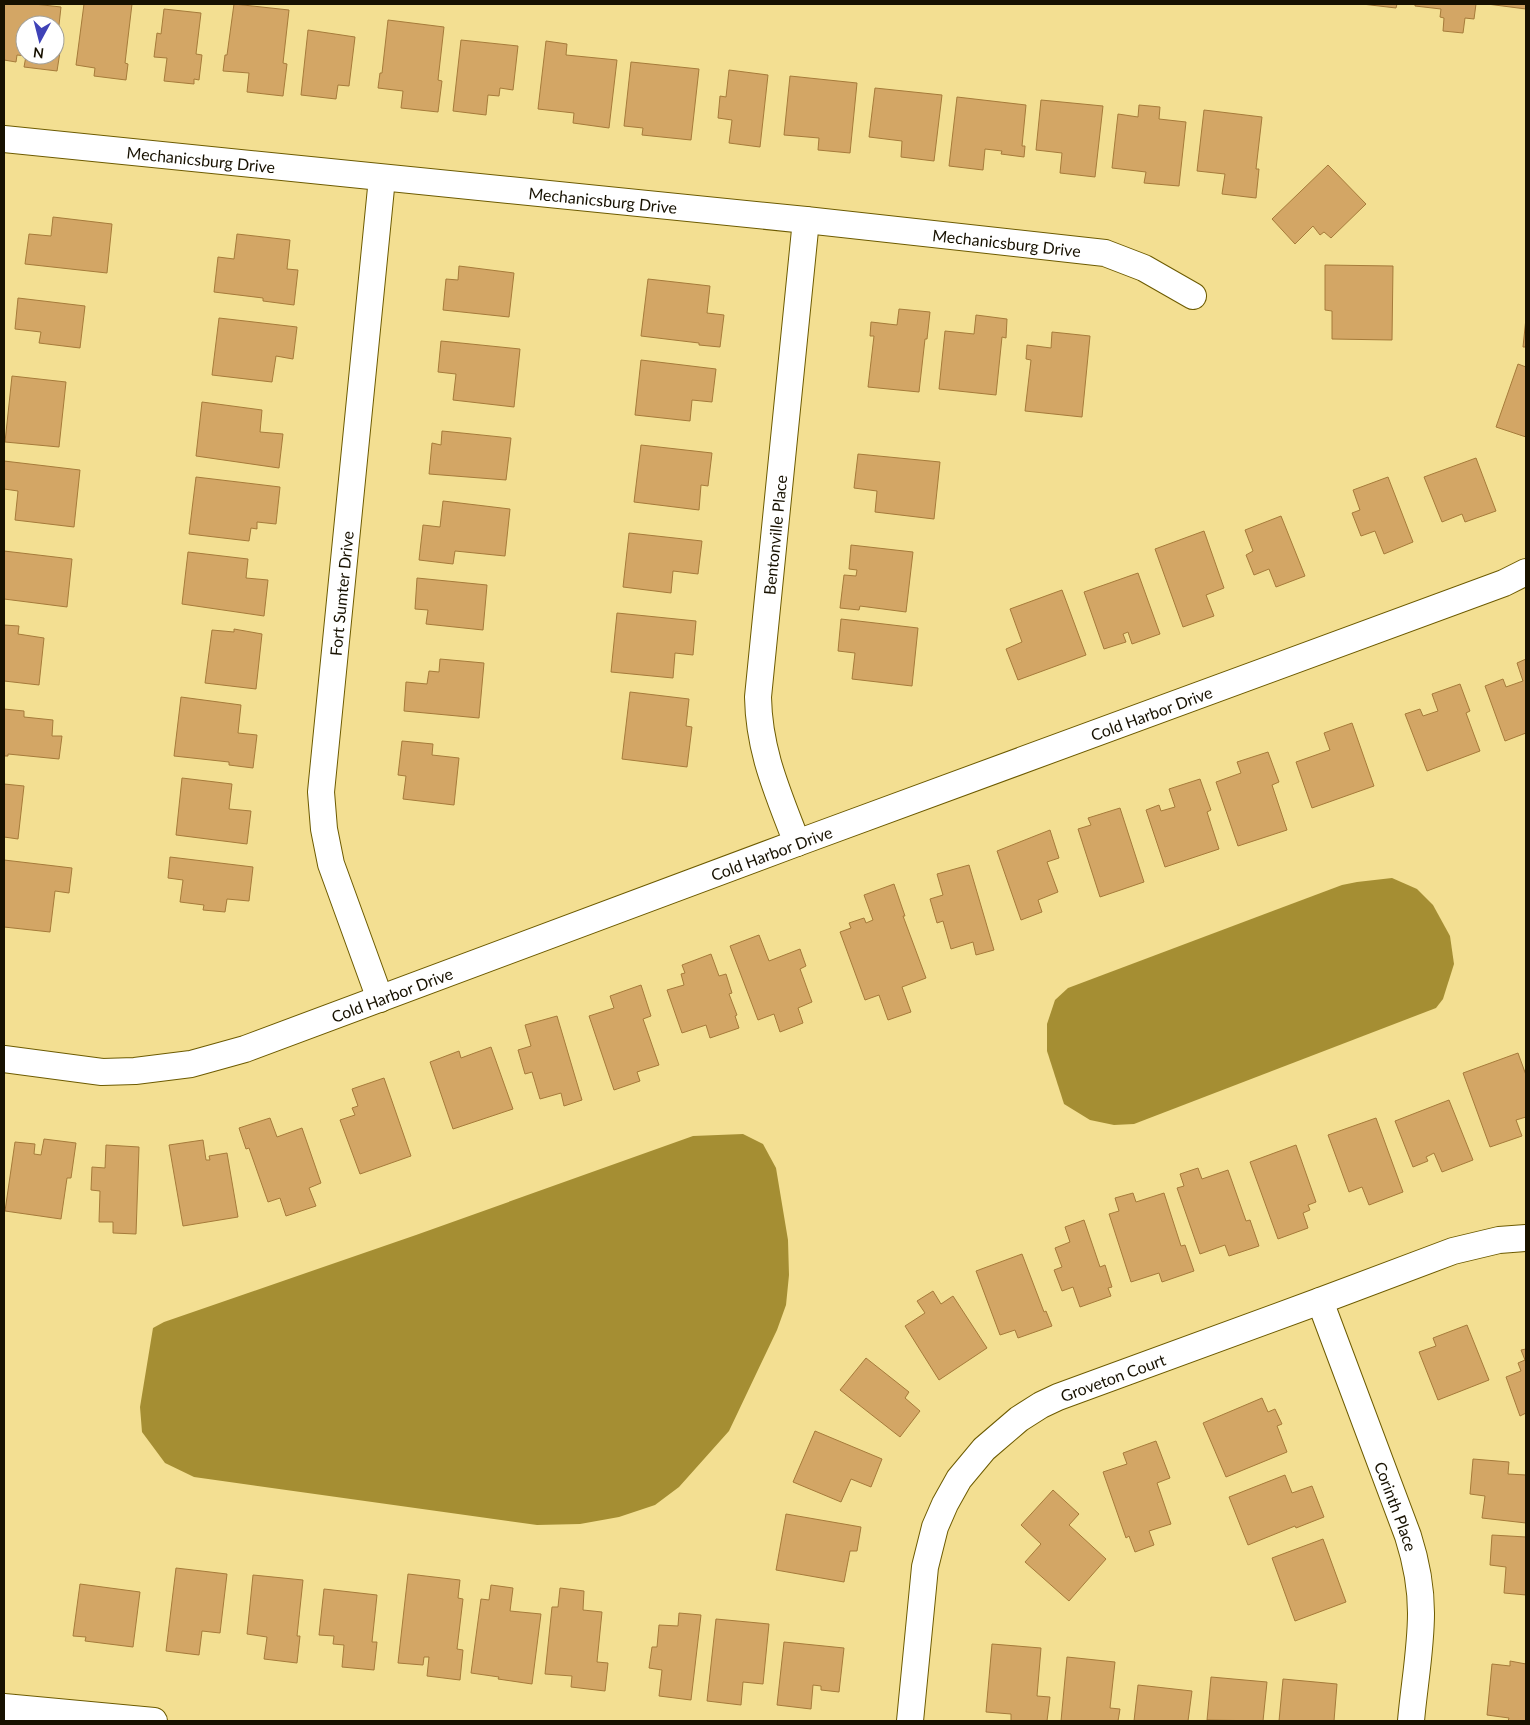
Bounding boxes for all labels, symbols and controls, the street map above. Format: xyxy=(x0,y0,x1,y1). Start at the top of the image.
north arrow xyxy=(15,15,65,65)
text: N xyxy=(32,44,45,62)
street label: Mechanicsburg Drive xyxy=(126,142,276,176)
street label: Mechanicsburg Drive xyxy=(528,183,678,216)
street label: Mechanicsburg Drive xyxy=(932,225,1082,260)
street label: Bentonville Place xyxy=(759,474,790,596)
street label: Fort Sumter Drive xyxy=(325,530,356,657)
street label: Cold Harbor Drive xyxy=(1088,682,1215,744)
street label: Cold Harbor Drive xyxy=(708,821,835,884)
street label: Cold Harbor Drive xyxy=(328,963,455,1026)
street label: Groveton Court xyxy=(1058,1349,1168,1405)
street label: Corinth Place xyxy=(1371,1459,1421,1553)

